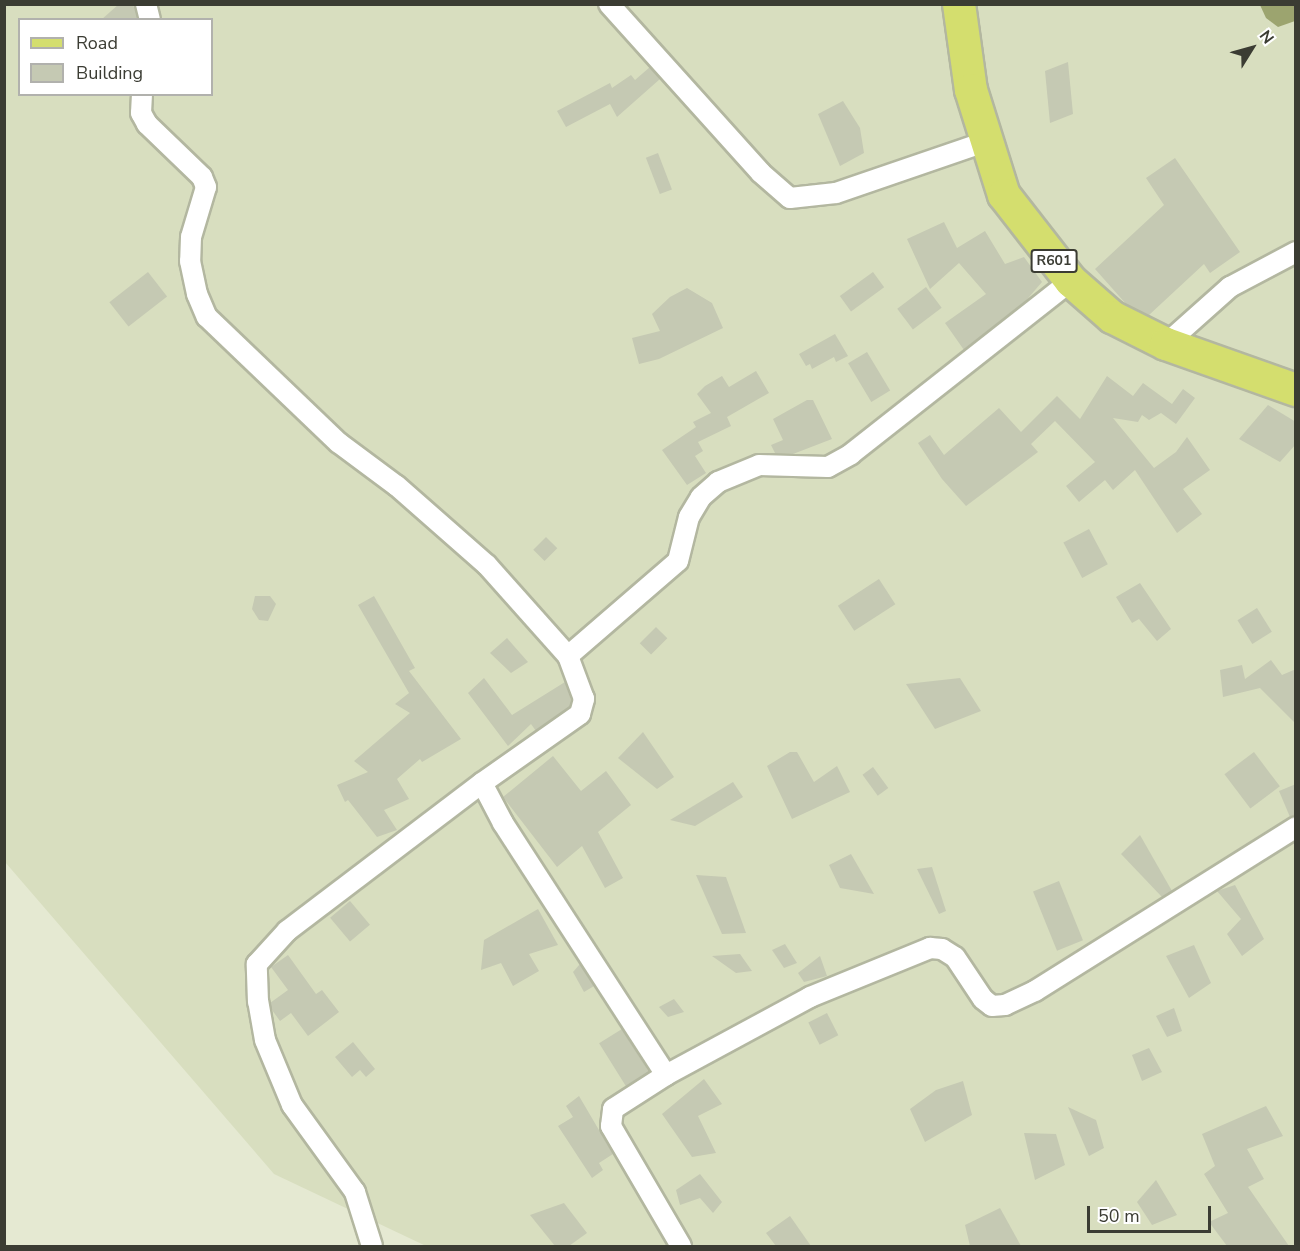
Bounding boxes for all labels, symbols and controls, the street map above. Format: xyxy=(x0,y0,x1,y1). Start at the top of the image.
legend xyxy=(18,18,213,96)
north arrow xyxy=(1222,18,1282,78)
text: N xyxy=(1254,26,1279,49)
text: Road xyxy=(76,31,118,55)
text: Building xyxy=(76,61,143,85)
road number: R601 xyxy=(1030,250,1078,272)
scale bar xyxy=(1090,1194,1214,1232)
text: 50 m xyxy=(1098,1204,1140,1228)

